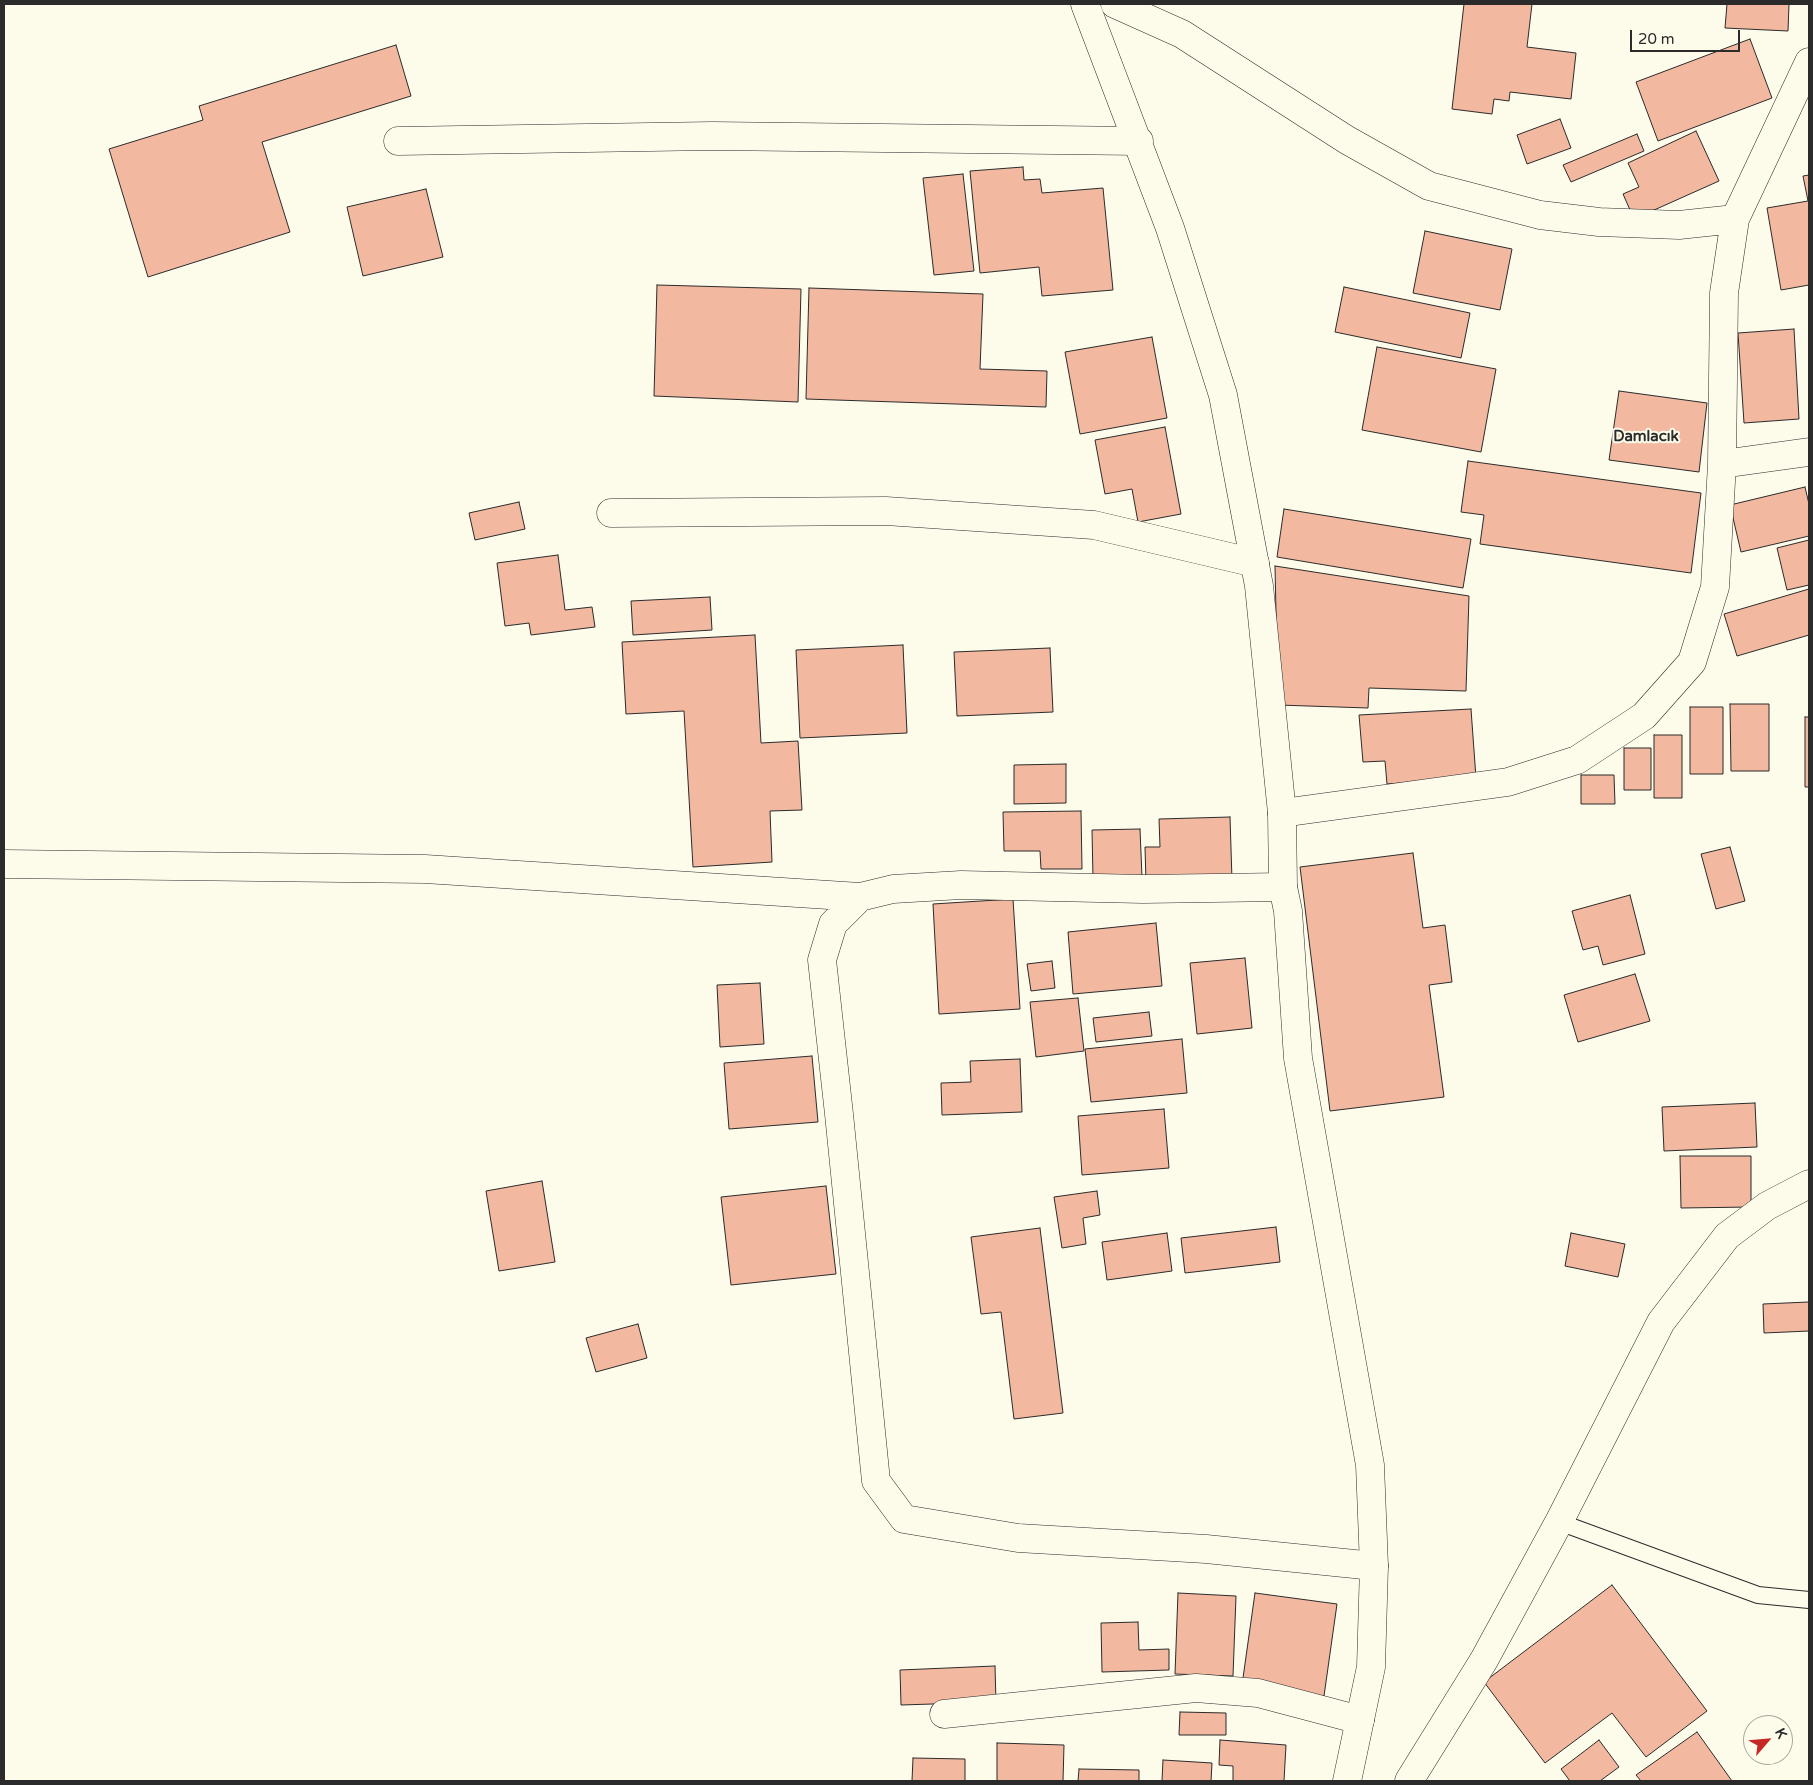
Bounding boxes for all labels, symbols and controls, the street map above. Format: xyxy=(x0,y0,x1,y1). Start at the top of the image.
scale bar xyxy=(1633,20,1743,52)
text: 20 m xyxy=(1638,30,1675,48)
district label: Damlacık xyxy=(1613,428,1679,446)
north arrow xyxy=(1743,1715,1793,1765)
text: K xyxy=(1771,1725,1791,1741)

